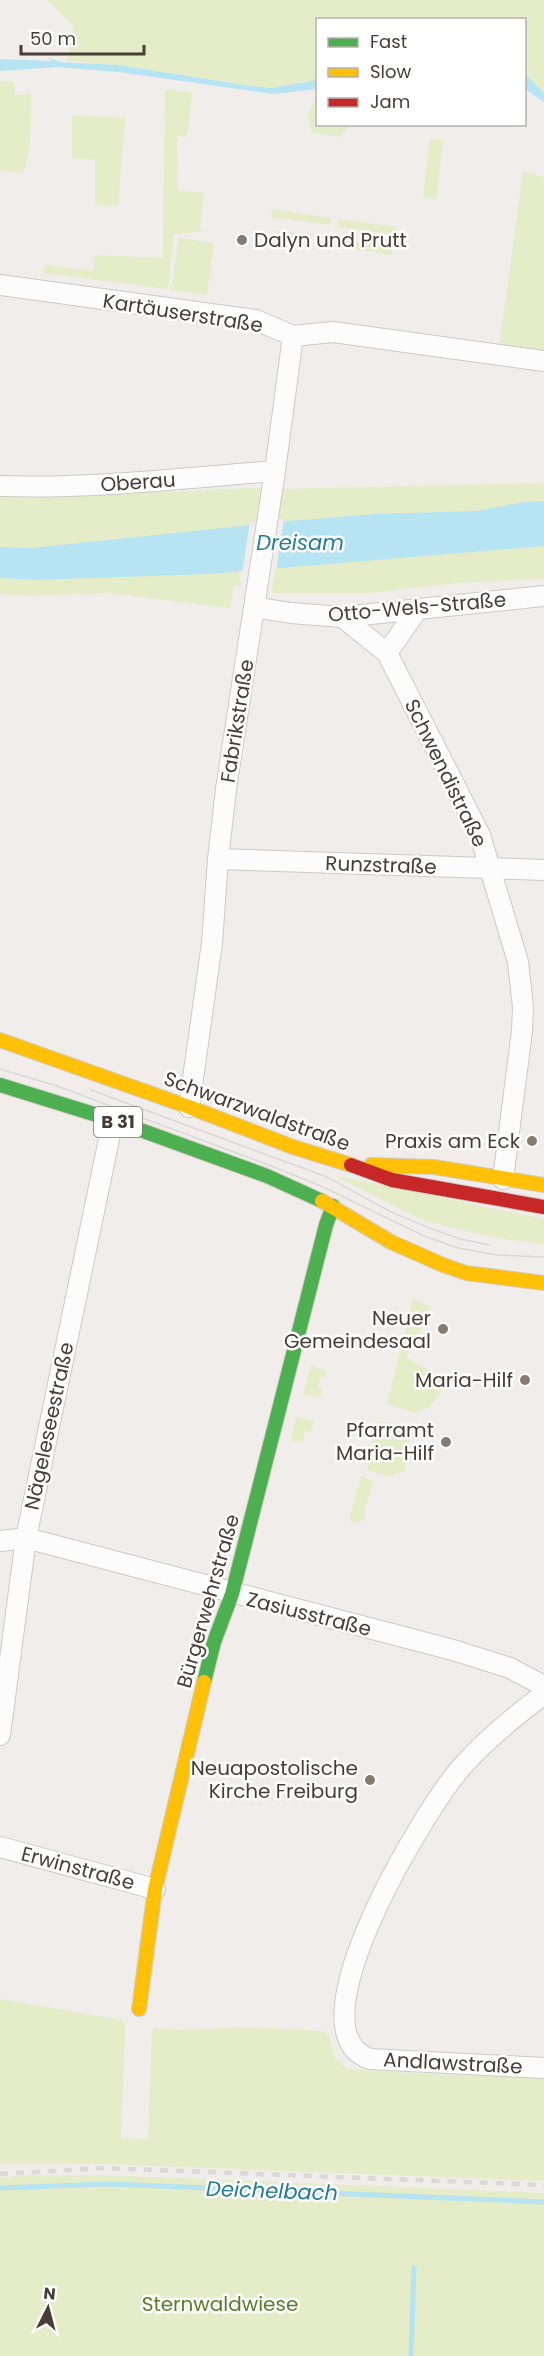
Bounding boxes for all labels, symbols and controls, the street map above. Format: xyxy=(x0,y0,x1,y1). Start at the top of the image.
scale bar xyxy=(21,18,144,56)
legend xyxy=(316,18,526,126)
text: 50 m xyxy=(30,26,76,51)
text: Fast xyxy=(370,29,407,54)
text: Slow xyxy=(370,59,412,84)
text: Jam xyxy=(370,89,410,114)
place label: Dalyn und Prutt xyxy=(254,226,407,254)
marker: Dalyn und Prutt xyxy=(235,233,249,247)
street label: Kartäuserstraße xyxy=(101,287,265,339)
street label: Oberau xyxy=(99,465,177,499)
water label: Dreisam xyxy=(256,528,344,557)
street label: Otto-Wels-Straße xyxy=(327,585,507,629)
street label: Fabrikstraße xyxy=(213,657,261,785)
street label: Schwendistraße xyxy=(398,694,494,852)
street label: Runzstraße xyxy=(325,849,437,881)
street label: Schwarzwaldstraße xyxy=(160,1064,354,1158)
road number: B 31 xyxy=(94,1107,142,1137)
place label: Praxis am Eck xyxy=(385,1127,521,1155)
marker: Praxis am Eck xyxy=(525,1134,539,1148)
place label: Neuer Gemeindesaal xyxy=(284,1304,431,1355)
marker: Neuer Gemeindesaal xyxy=(436,1322,450,1336)
street label: Nägeleseestraße xyxy=(18,1340,80,1512)
place label: Maria-Hilf xyxy=(415,1366,513,1394)
marker: Maria-Hilf xyxy=(518,1373,532,1387)
place label: Pfarramt Maria-Hilf xyxy=(336,1416,434,1467)
marker: Pfarramt Maria-Hilf xyxy=(439,1435,453,1449)
street label: Bürgerwehrstraße xyxy=(170,1511,246,1691)
street label: Zasiusstraße xyxy=(244,1585,374,1643)
place label: Neuapostolische Kirche Freiburg xyxy=(191,1754,358,1805)
marker: Neuapostolische Kirche Freiburg xyxy=(363,1773,377,1787)
street label: Erwinstraße xyxy=(18,1839,138,1897)
street label: Andlawstraße xyxy=(383,2045,523,2081)
water label: Deichelbach xyxy=(206,2174,338,2207)
north arrow xyxy=(18,2278,78,2338)
text: N xyxy=(42,2282,57,2306)
park label: Sternwaldwiese xyxy=(142,2290,298,2318)

